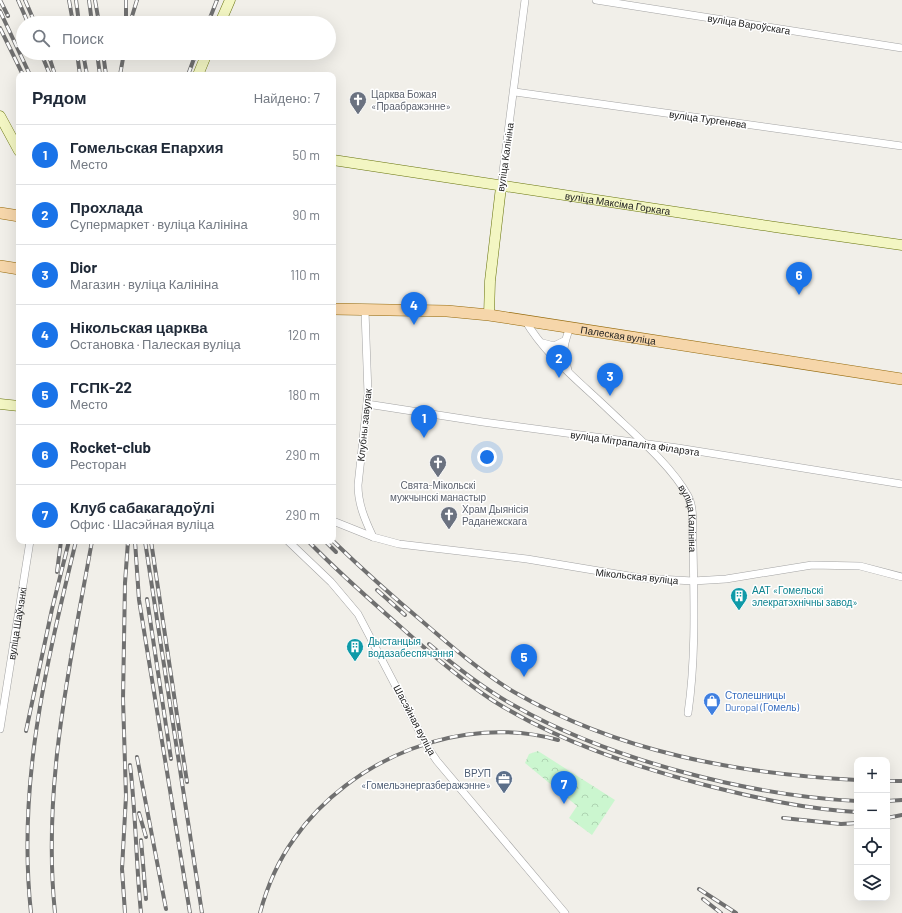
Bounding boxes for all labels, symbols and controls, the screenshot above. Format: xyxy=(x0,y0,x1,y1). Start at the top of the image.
street label: вуліца Вароўскага xyxy=(707,12,792,37)
search box xyxy=(16,16,336,60)
icon: search xyxy=(30,27,52,49)
text: Поиск xyxy=(62,29,104,47)
text: Рядом xyxy=(32,87,87,107)
place label: Царква Божая «Праабражэнне» xyxy=(371,88,451,112)
text: Найдено: 7 xyxy=(254,90,320,106)
church icon: Царква Божая «Праабражэнне» xyxy=(348,90,368,115)
street label: вуліца Тургенева xyxy=(669,108,748,130)
street label: вуліца Калініна xyxy=(494,121,516,192)
text: Гомельская Епархия xyxy=(70,138,224,156)
text: 1 xyxy=(43,147,47,163)
text: 50 m xyxy=(293,147,320,163)
text: Место xyxy=(70,156,108,172)
street label: вуліца Максіма Горкага xyxy=(564,189,672,217)
text: Прохлада xyxy=(70,198,143,216)
text: 2 xyxy=(41,207,49,223)
text: 90 m xyxy=(293,207,320,223)
text: Супермаркет · вуліца Калініна xyxy=(70,216,248,232)
text: Dior xyxy=(70,258,97,276)
pin: 6 xyxy=(786,262,812,295)
text: 3 xyxy=(41,267,49,283)
text: 110 m xyxy=(290,267,320,283)
text: Магазин · вуліца Калініна xyxy=(70,276,218,292)
pin: 4 xyxy=(401,292,427,325)
text: Нікольская царква xyxy=(70,318,208,336)
street label: Палеская вуліца xyxy=(580,323,657,347)
text: 4 xyxy=(41,327,49,343)
text: 120 m xyxy=(288,327,320,343)
text: Остановка · Палеская вуліца xyxy=(70,336,241,352)
pin: 2 xyxy=(546,345,572,378)
pin: 3 xyxy=(597,363,623,396)
text: ГСПК-22 xyxy=(70,378,132,396)
text: 5 xyxy=(41,387,49,403)
text: 180 m xyxy=(288,387,320,403)
street label: Клубны завулак xyxy=(354,387,374,462)
text: Место xyxy=(70,396,108,412)
pin: 1 xyxy=(411,405,437,438)
street label: вуліца Мітрапаліта Філарэта xyxy=(570,428,701,458)
text: Rocket-club xyxy=(70,438,151,456)
text: 6 xyxy=(42,447,48,463)
text: 290 m xyxy=(286,447,320,463)
your location xyxy=(477,447,497,467)
church icon: Свята-Мікольскі мужчынскі манастыр xyxy=(428,453,448,478)
text: Ресторан xyxy=(70,456,127,472)
place label: Свята-Мікольскі мужчынскі манастыр xyxy=(390,479,486,503)
street label: вуліца Калініна xyxy=(676,482,699,553)
text: Клуб сабакагадоўлі xyxy=(70,498,215,516)
place label: Храм Дыянісія Раданежскага xyxy=(462,503,528,527)
church icon: Храм Дыянісія Раданежскага xyxy=(439,505,459,530)
text: 7 xyxy=(42,507,48,523)
text: 290 m xyxy=(286,507,320,523)
text: Офис · Шасэйная вуліца xyxy=(70,516,214,532)
street label: Мікольская вуліца xyxy=(595,566,679,586)
place label: ААТ «Гомельскі элекратэхнічны завод» xyxy=(752,584,858,608)
street label: вуліца Шаўчэнкі xyxy=(5,586,29,661)
building icon: ААТ «Гомельскі элекратэхнічны завод» xyxy=(729,586,749,611)
place label: Дыстанцыя водазабеспячэння xyxy=(368,635,454,659)
building icon: Дыстанцыя водазабеспячэння xyxy=(345,637,365,662)
pin: 5 xyxy=(511,644,537,677)
street label: Шасэйная вуліца xyxy=(391,683,439,758)
place label: Столешницы Duropal (Гомель) xyxy=(725,689,799,713)
shop icon: Столешницы Duropal (Гомель) xyxy=(702,691,722,716)
map controls xyxy=(854,757,890,901)
button: + xyxy=(854,757,890,793)
place label: ВРУП «Гомельэнергазберажэнне» xyxy=(361,767,491,791)
office icon: ВРУП «Гомельэнергазберажэнне» xyxy=(494,769,514,794)
pin: 7 xyxy=(551,771,577,804)
button: − xyxy=(854,793,890,829)
button: locate xyxy=(854,829,890,865)
button: layers xyxy=(854,865,890,901)

